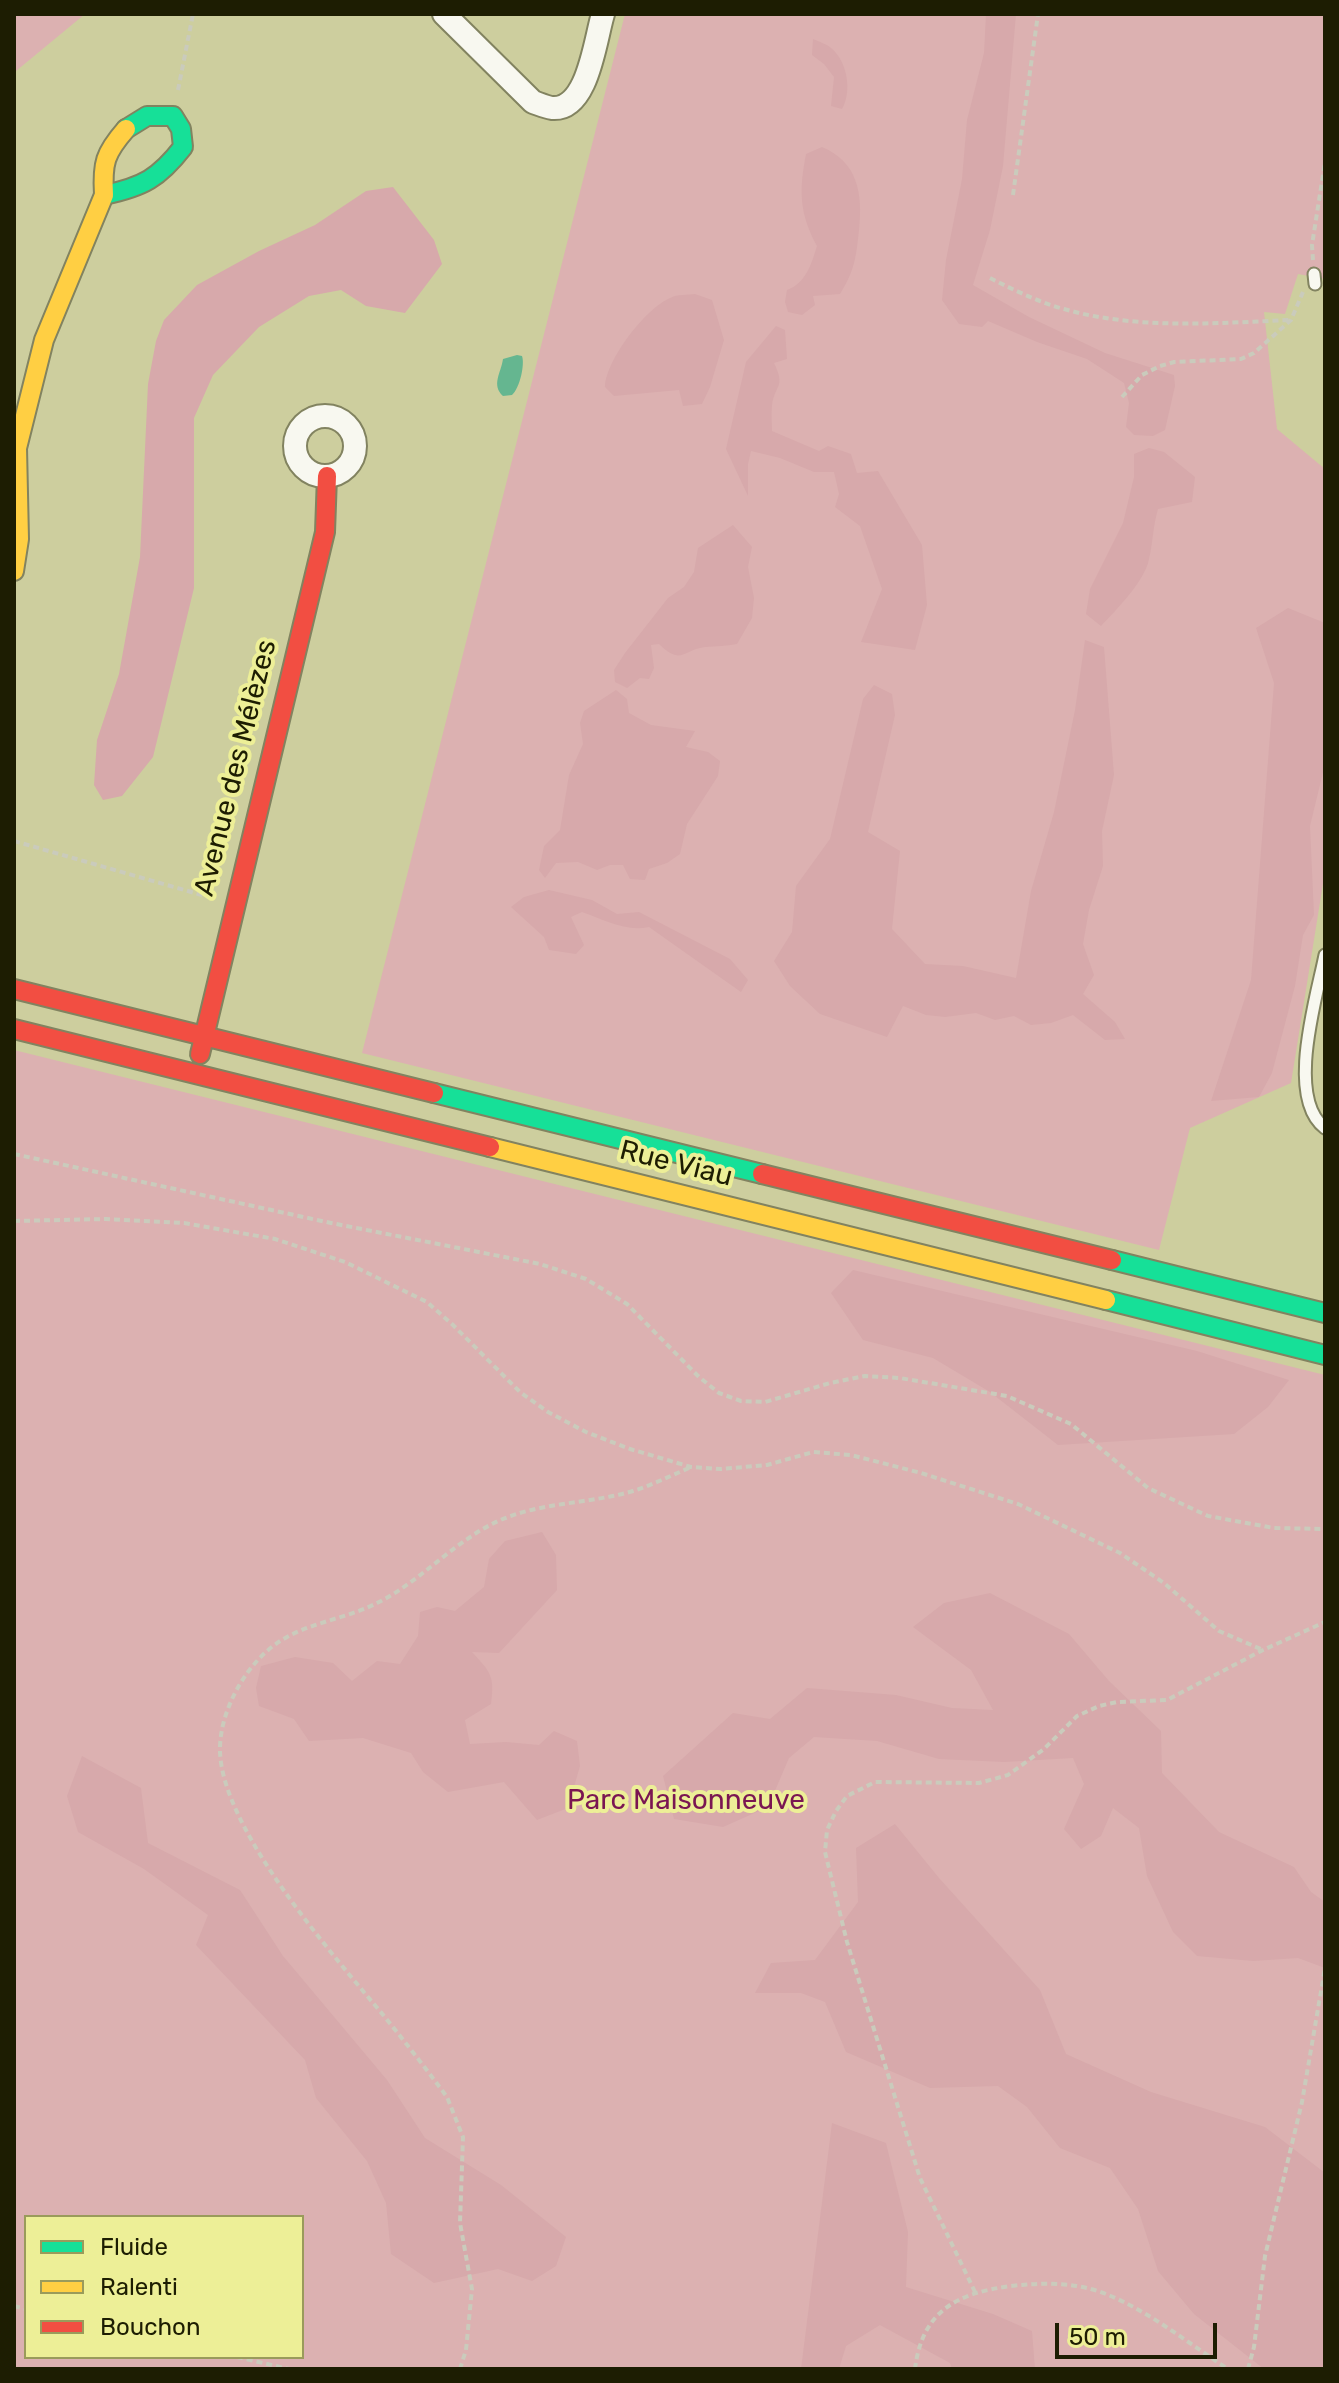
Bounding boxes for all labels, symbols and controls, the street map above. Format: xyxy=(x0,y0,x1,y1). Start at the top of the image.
street label: Avenue des Mélèzes xyxy=(188,636,284,900)
street label: Rue Viau xyxy=(616,1134,736,1194)
park label: Parc Maisonneuve xyxy=(567,1784,805,1818)
legend xyxy=(24,2215,304,2359)
text: Fluide xyxy=(100,2233,168,2261)
text: Ralenti xyxy=(100,2273,178,2301)
scale bar xyxy=(1059,2307,1221,2357)
text: Bouchon xyxy=(100,2313,200,2341)
text: 50 m xyxy=(1069,2323,1126,2351)

